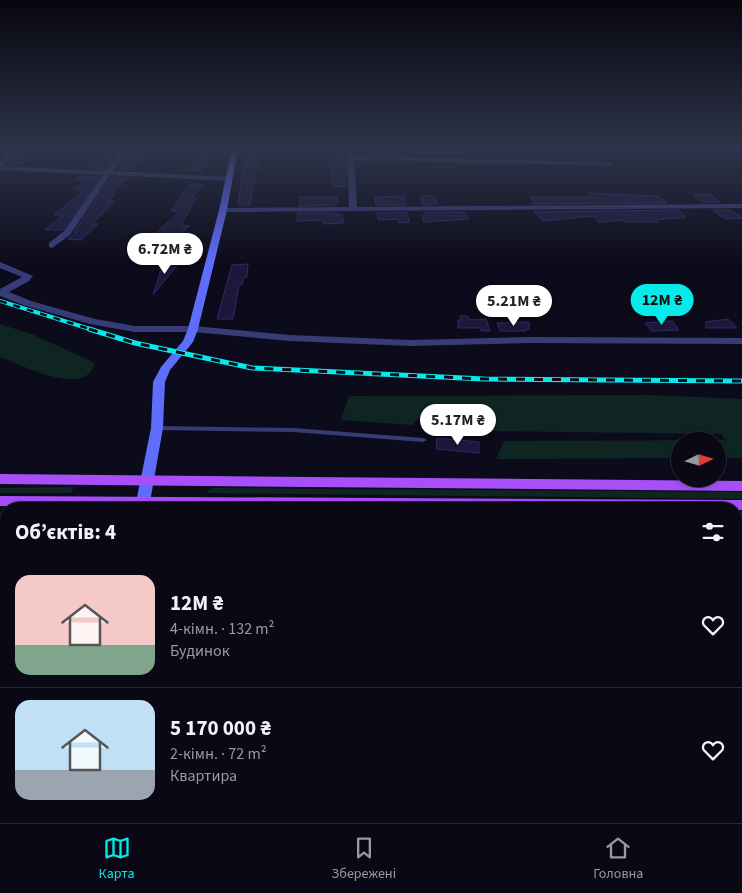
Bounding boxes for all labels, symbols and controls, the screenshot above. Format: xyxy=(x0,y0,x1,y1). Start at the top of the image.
pin: 6.72M ₴ xyxy=(119,232,211,275)
text: 6.72M ₴ xyxy=(138,238,192,260)
pin: 5.21M ₴ xyxy=(468,284,560,327)
pin: 12M ₴ xyxy=(627,284,697,326)
text: 12M ₴ xyxy=(642,289,682,311)
text: 5.21M ₴ xyxy=(487,290,541,312)
pin: 5.17M ₴ xyxy=(412,404,504,446)
text: 5.17M ₴ xyxy=(431,409,485,431)
north arrow xyxy=(671,432,726,488)
map controls xyxy=(671,432,726,487)
text: Об’єктів: 4 xyxy=(15,517,116,547)
icon: filters xyxy=(699,518,727,546)
text: 12M ₴ xyxy=(170,588,223,618)
icon: home xyxy=(55,595,115,655)
icon: heart xyxy=(699,611,727,639)
text: 4-кімн. · 132 m² xyxy=(170,618,274,640)
text: Будинок xyxy=(170,640,230,662)
text: 5 170 000 ₴ xyxy=(170,713,271,743)
icon: home xyxy=(55,720,115,780)
icon: heart xyxy=(699,736,727,764)
text: 2-кімн. · 72 m² xyxy=(170,743,267,765)
text: Квартира xyxy=(170,765,237,787)
tab: Карта xyxy=(99,834,134,884)
tab: Збережені xyxy=(332,834,396,884)
tab: Головна xyxy=(593,834,643,884)

